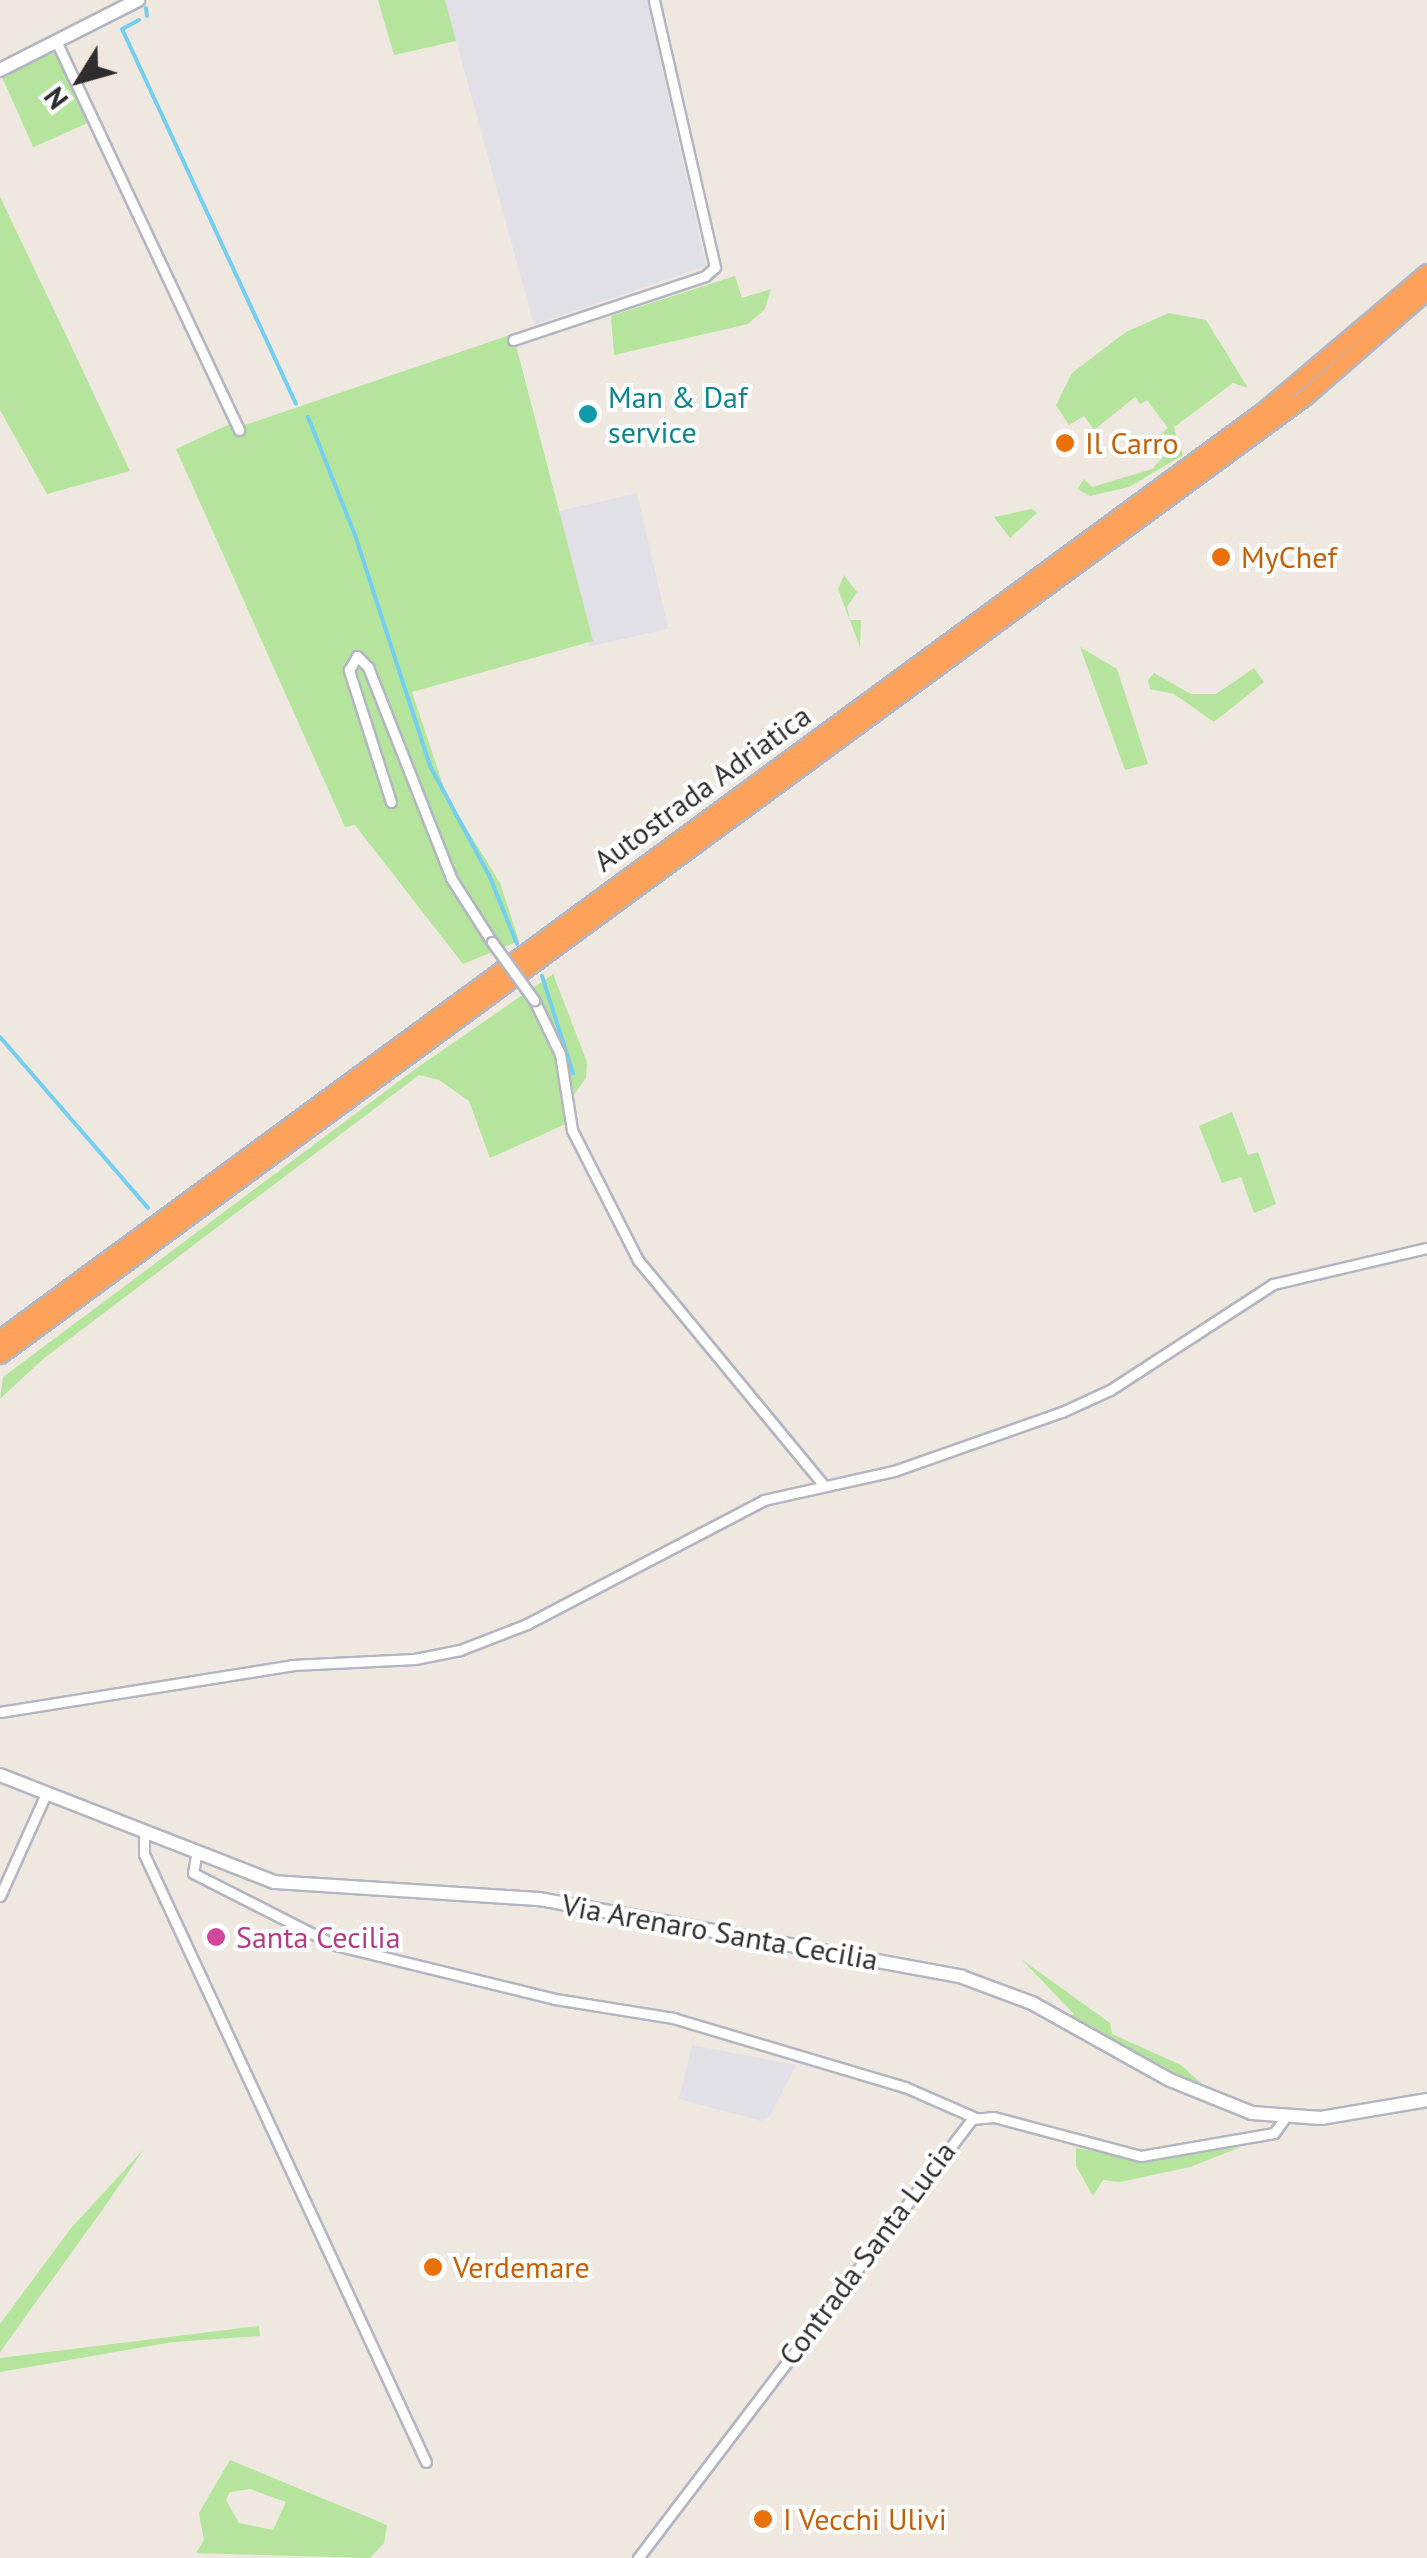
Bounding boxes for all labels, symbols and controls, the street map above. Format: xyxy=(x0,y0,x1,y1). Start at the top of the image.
north arrow xyxy=(30,30,130,130)
text: N xyxy=(35,80,76,117)
place label: Man & Daf service xyxy=(608,379,748,450)
marker: Man & Daf service xyxy=(577,403,599,425)
place label: Il Carro xyxy=(1085,425,1178,461)
marker: Il Carro xyxy=(1054,432,1076,454)
place label: MyChef xyxy=(1241,539,1337,575)
marker: MyChef xyxy=(1210,546,1232,568)
street label: Autostrada Adriatica xyxy=(586,697,818,879)
street label: Via Arenaro Santa Cecilia xyxy=(559,1886,881,1978)
place label: Santa Cecilia xyxy=(236,1919,401,1955)
marker: Santa Cecilia xyxy=(205,1926,227,1948)
street label: Contrada Santa Lucia xyxy=(771,2134,963,2372)
place label: Verdemare xyxy=(453,2249,590,2285)
marker: Verdemare xyxy=(422,2256,444,2278)
place label: I Vecchi Ulivi xyxy=(783,2501,948,2537)
marker: I Vecchi Ulivi xyxy=(752,2508,774,2530)

